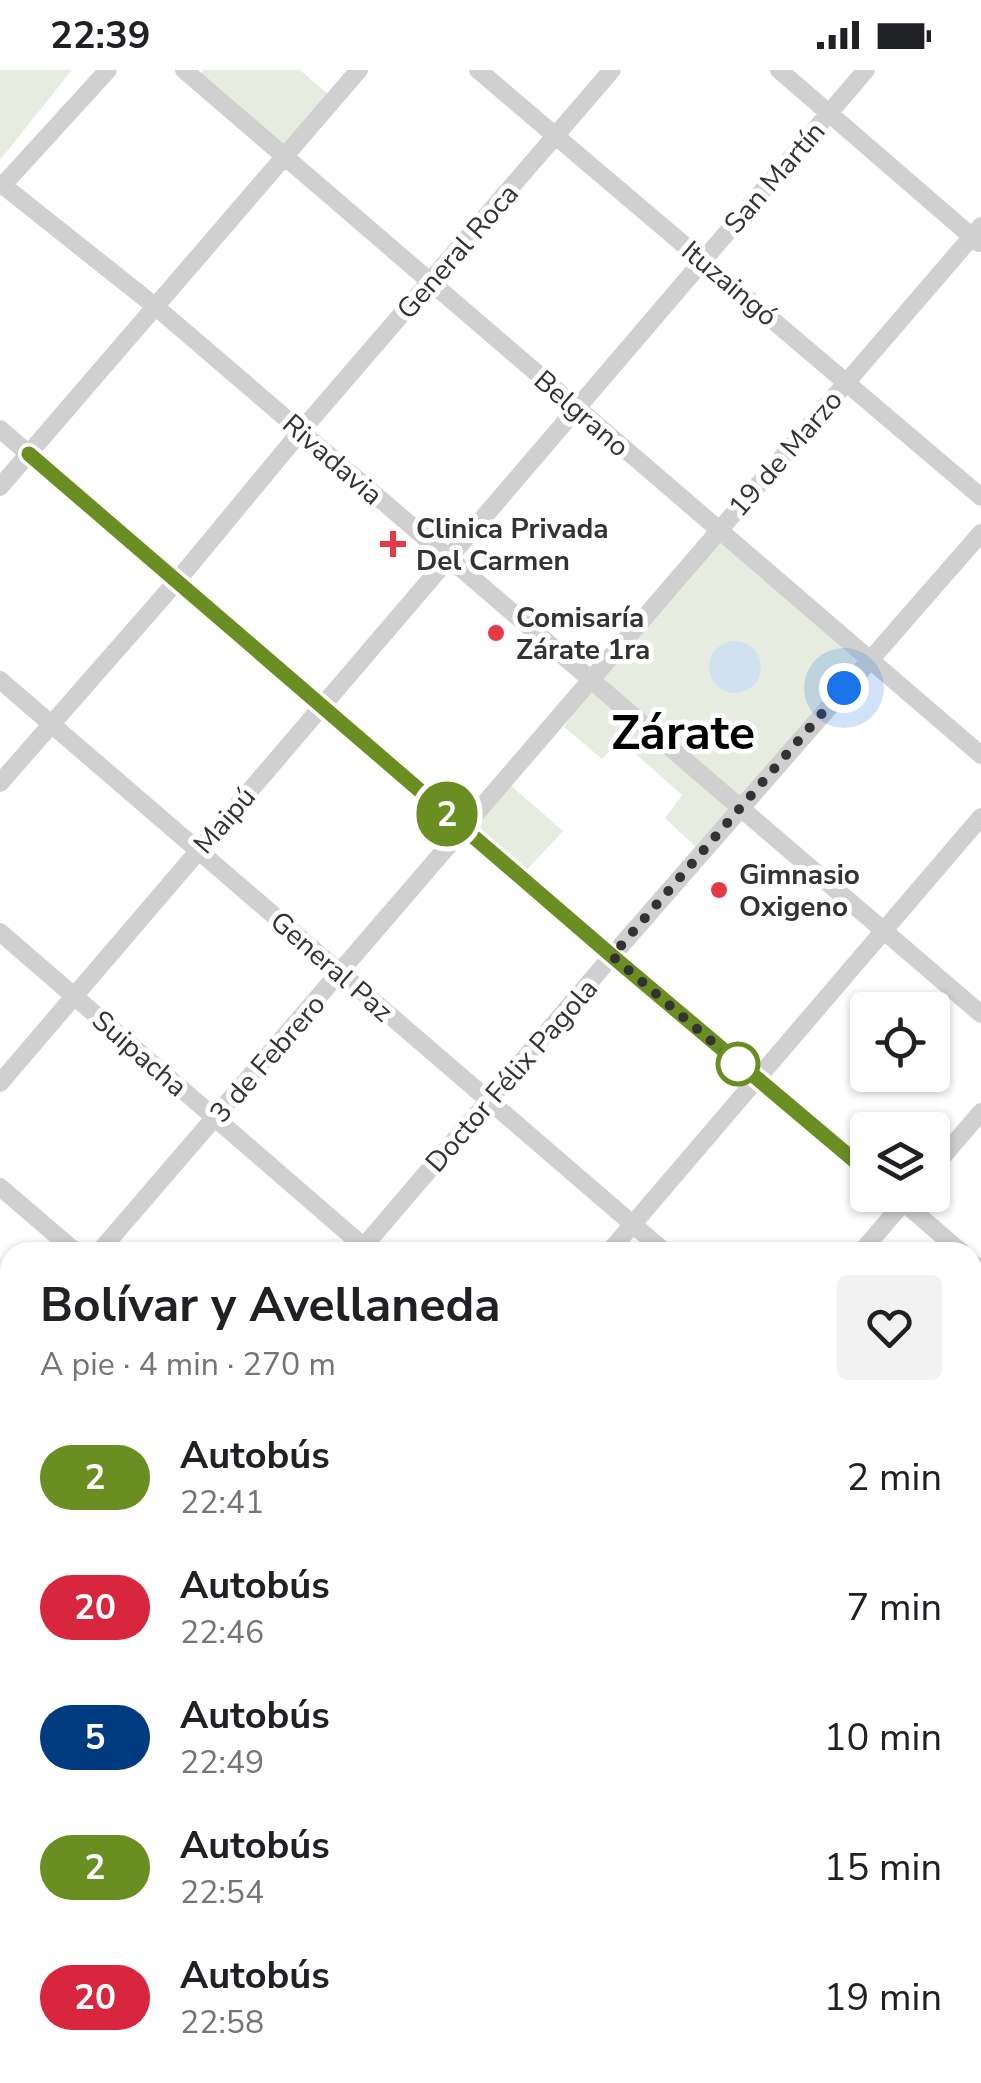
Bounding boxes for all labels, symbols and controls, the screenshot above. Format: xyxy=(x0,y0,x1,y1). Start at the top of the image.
text: 22:39 xyxy=(50,10,151,61)
street label: San Martín xyxy=(716,114,834,242)
street label: General Roca xyxy=(388,176,527,327)
street label: Ituzaingó xyxy=(673,232,786,335)
street label: Belgrano xyxy=(526,362,637,466)
street label: 19 de Marzo xyxy=(720,382,851,525)
street label: Rivadavia xyxy=(274,406,390,514)
place label: Clinica Privada Del Carmen xyxy=(416,510,609,580)
marker: Clinica Privada Del Carmen xyxy=(380,531,406,557)
place label: Comisaría Zárate 1ra xyxy=(516,599,650,669)
marker: Comisaría Zárate 1ra xyxy=(485,622,507,644)
your location xyxy=(819,663,869,713)
district label: Zárate xyxy=(611,700,755,766)
street label: Maipú xyxy=(185,779,264,862)
line badge: 2 xyxy=(414,782,480,846)
text: 2 xyxy=(436,791,458,838)
place label: Gimnasio Oxigeno xyxy=(739,856,860,926)
marker: Gimnasio Oxigeno xyxy=(708,879,730,901)
street label: General Paz xyxy=(262,903,401,1031)
street label: Doctor Félix Pagola xyxy=(417,971,607,1181)
street label: 3 de Febrero xyxy=(201,986,334,1131)
map controls xyxy=(850,992,950,1212)
button: locate xyxy=(850,992,950,1092)
street label: Suipacha xyxy=(84,1002,195,1106)
unlabelled marker xyxy=(717,1043,759,1085)
button: layers xyxy=(850,1112,950,1212)
text: Bolívar y Avellaneda xyxy=(40,1272,501,1338)
button: heart xyxy=(837,1275,942,1380)
text: A pie · 4 min · 270 m xyxy=(40,1343,336,1386)
text: Autobús xyxy=(180,1430,330,1481)
text: 2 min xyxy=(847,1452,942,1503)
text: 2 xyxy=(84,1454,106,1501)
text: 22:41 xyxy=(180,1481,264,1524)
text: Autobús xyxy=(180,1560,330,1611)
text: 7 min xyxy=(847,1582,942,1633)
text: 20 xyxy=(74,1584,116,1631)
text: 22:46 xyxy=(180,1611,264,1654)
text: Autobús xyxy=(180,1690,330,1741)
text: 10 min xyxy=(824,1712,942,1763)
text: 5 xyxy=(84,1714,106,1761)
text: 22:49 xyxy=(180,1741,264,1784)
text: Autobús xyxy=(180,1820,330,1871)
text: 15 min xyxy=(824,1842,942,1893)
text: 2 xyxy=(84,1844,106,1891)
text: 22:54 xyxy=(180,1871,264,1914)
text: Autobús xyxy=(180,1950,330,2001)
text: 19 min xyxy=(824,1972,942,2023)
text: 20 xyxy=(74,1974,116,2021)
text: 22:58 xyxy=(180,2001,264,2044)

